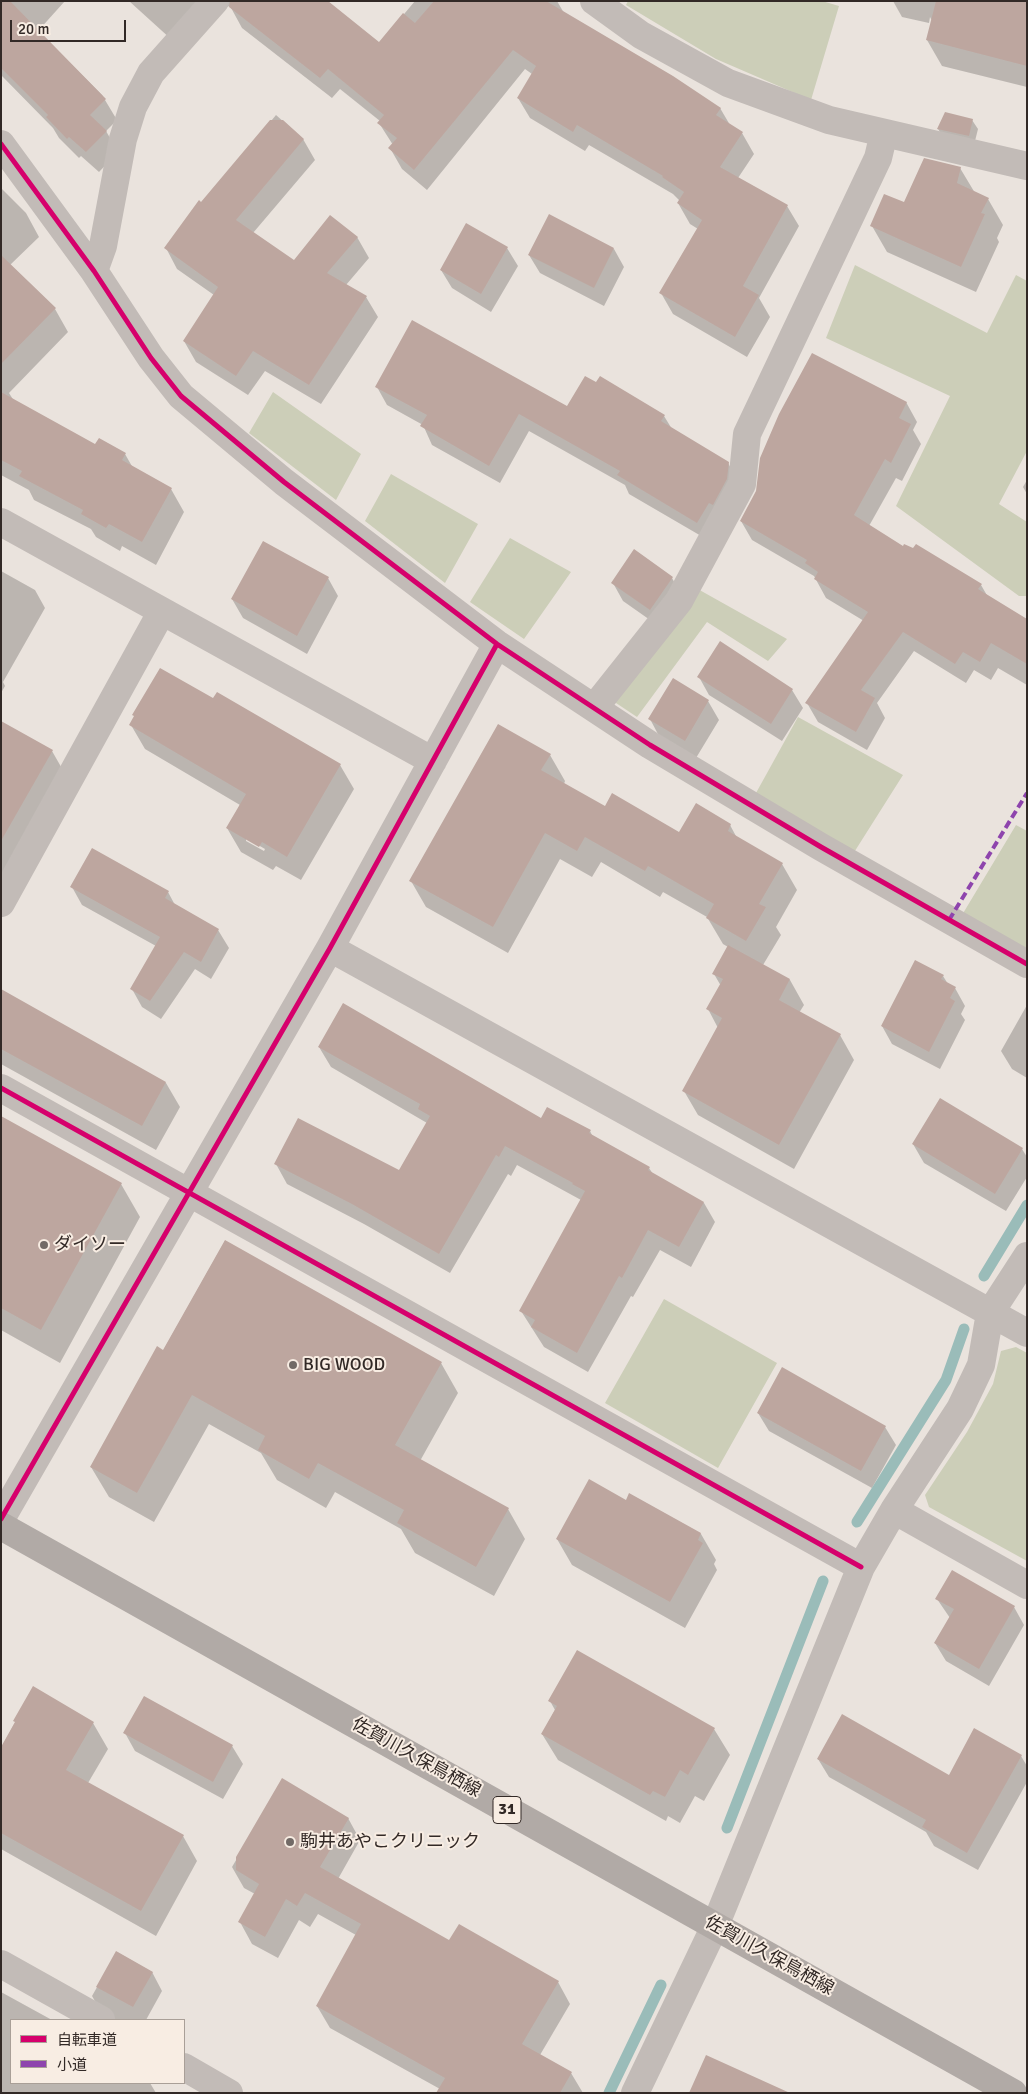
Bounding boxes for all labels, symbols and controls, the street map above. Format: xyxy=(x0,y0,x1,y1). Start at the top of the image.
scale bar xyxy=(12,10,129,42)
text: 20 m xyxy=(18,20,49,38)
place label: ダイソー xyxy=(54,1234,126,1256)
marker: ダイソー xyxy=(38,1239,50,1251)
place label: BIG WOOD xyxy=(303,1354,385,1376)
marker: BIG WOOD xyxy=(287,1359,299,1371)
street label: 佐賀川久保鳥栖線 xyxy=(348,1714,484,1802)
road number: 31 xyxy=(493,1796,521,1824)
place label: 駒井あやこクリニック xyxy=(300,1831,480,1853)
marker: 駒井あやこクリニック xyxy=(284,1836,296,1848)
street label: 佐賀川久保鳥栖線 xyxy=(701,1912,837,2000)
legend xyxy=(10,2019,185,2084)
text: 自転車道 xyxy=(57,2031,117,2049)
text: 小道 xyxy=(57,2056,87,2074)

